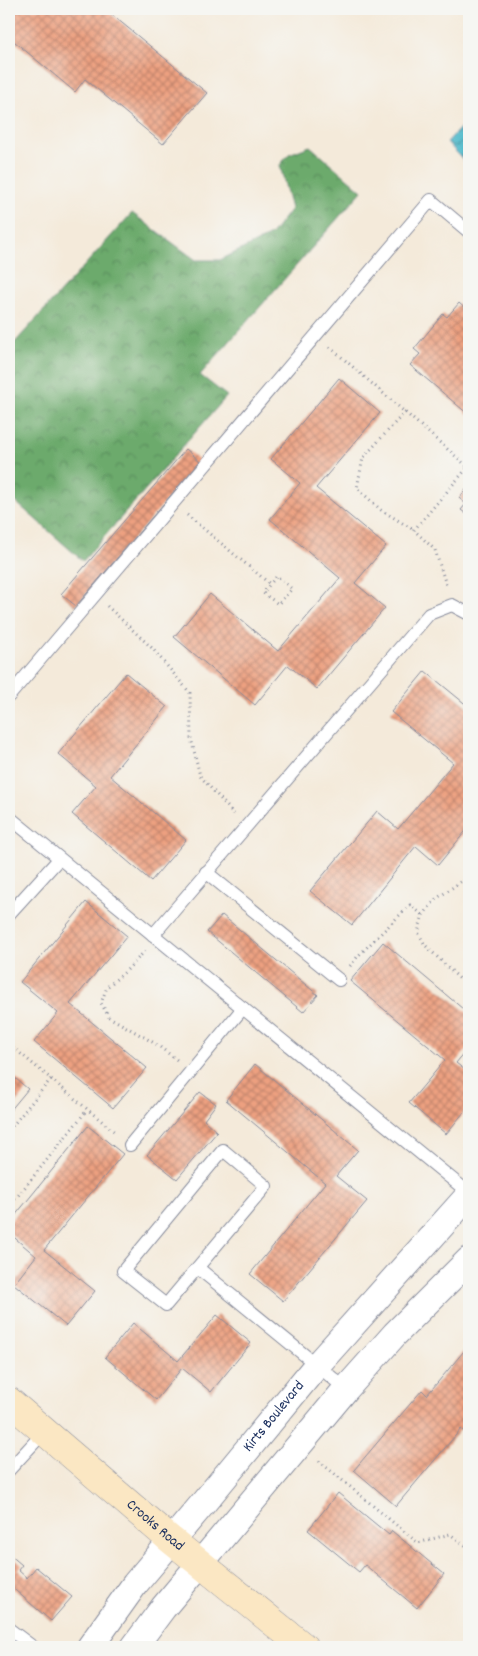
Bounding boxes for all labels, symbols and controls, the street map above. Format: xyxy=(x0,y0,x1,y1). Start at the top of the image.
street label: Kirts Boulevard xyxy=(238,1376,310,1457)
street label: Crooks Road xyxy=(121,1495,189,1557)

